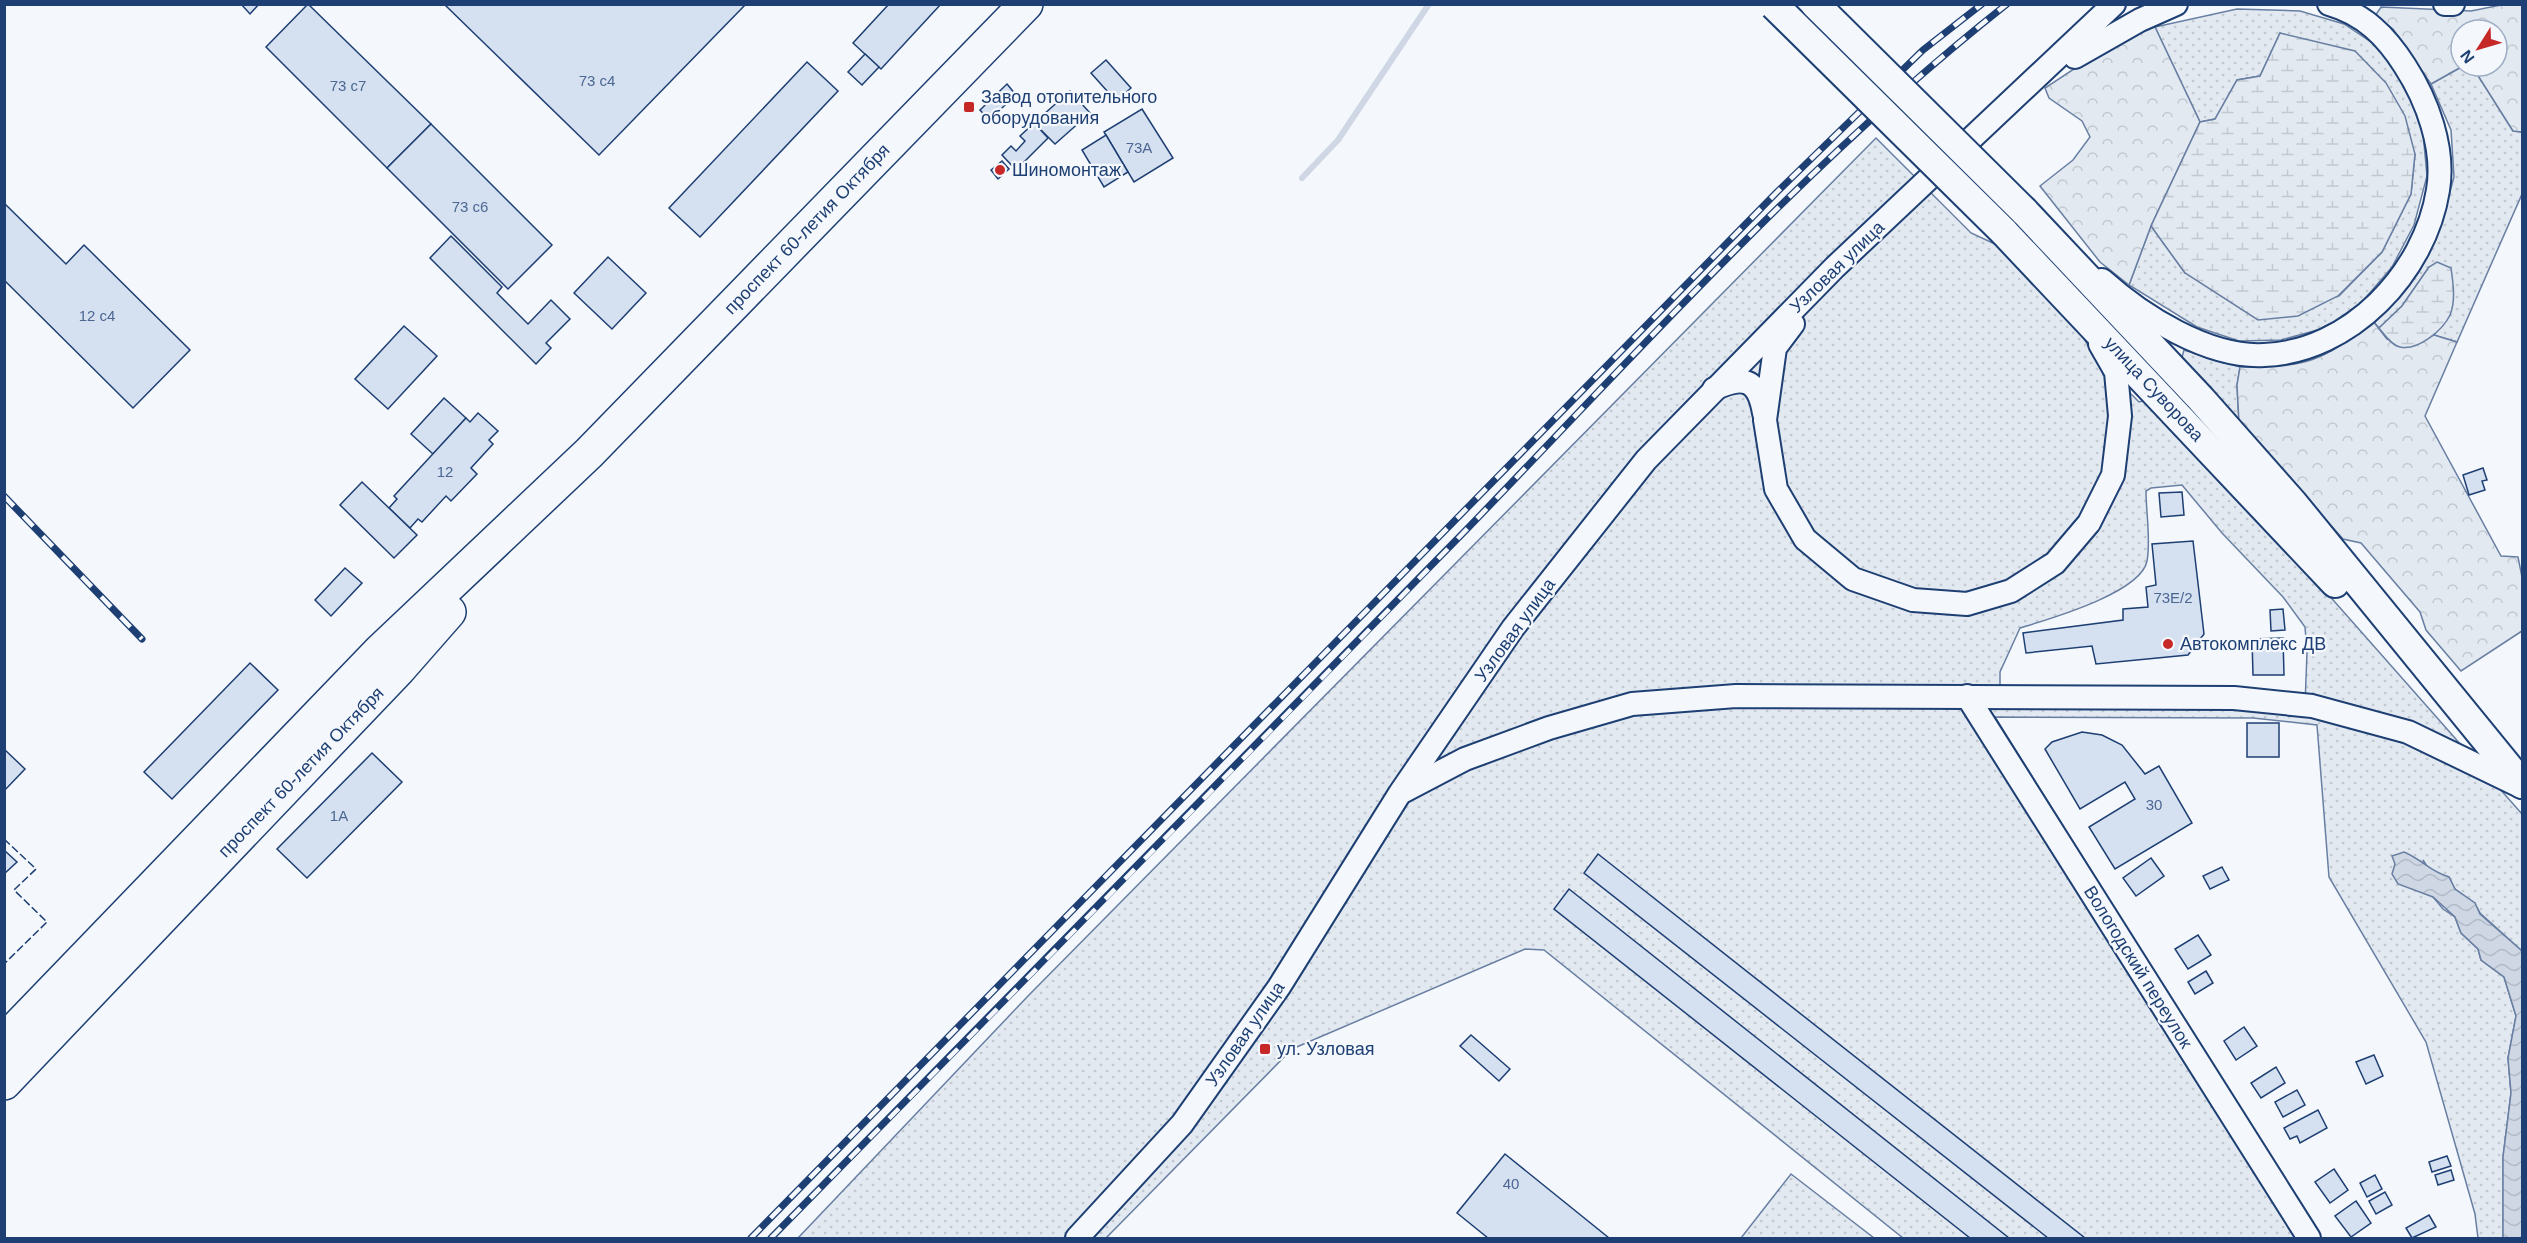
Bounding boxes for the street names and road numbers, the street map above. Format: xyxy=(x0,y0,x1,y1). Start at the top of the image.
street label: проспект 60-летия Октября xyxy=(720,140,894,318)
street label: Узловая улица xyxy=(1786,216,1889,317)
street label: улица Суворова xyxy=(2101,333,2208,446)
street label: Узловая улица xyxy=(1471,574,1560,686)
street label: проспект 60-летия Октября xyxy=(214,683,388,861)
street label: Вологодский переулок xyxy=(2080,882,2196,1052)
street label: Узловая улица xyxy=(1202,977,1289,1090)

